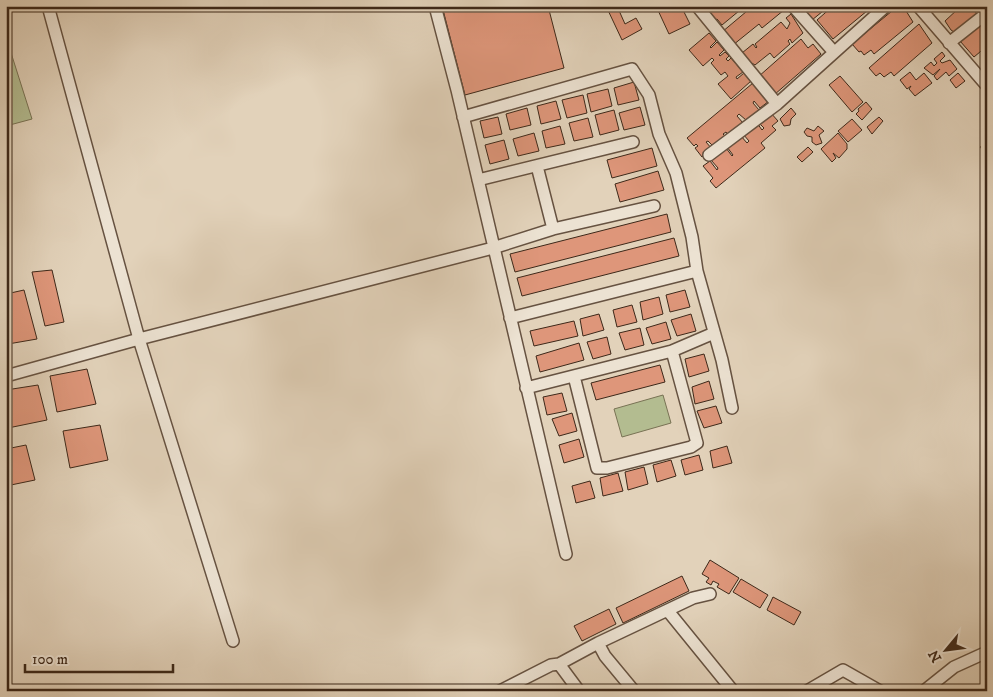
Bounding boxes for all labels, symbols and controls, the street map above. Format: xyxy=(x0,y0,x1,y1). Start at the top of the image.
north arrow xyxy=(920,624,970,674)
scale bar xyxy=(25,642,172,674)
text: N xyxy=(925,646,946,665)
text: 100 m xyxy=(32,650,68,669)

